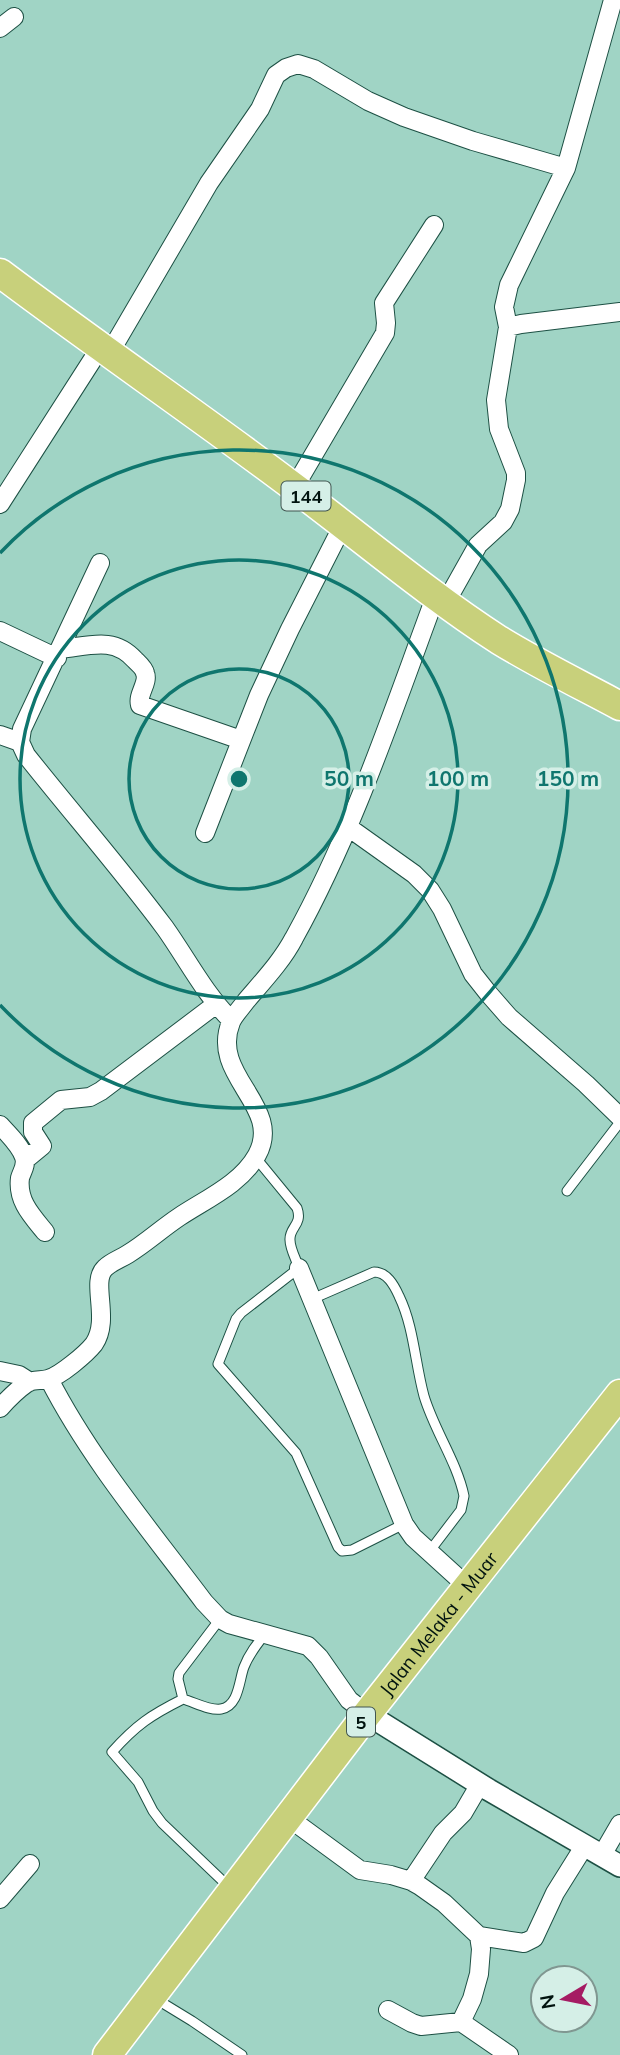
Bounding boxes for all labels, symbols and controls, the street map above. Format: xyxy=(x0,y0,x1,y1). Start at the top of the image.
road number: 144 xyxy=(282,482,330,510)
text: 50 m xyxy=(324,765,374,791)
text: 100 m xyxy=(427,765,489,791)
text: 150 m xyxy=(537,765,599,791)
centre of rings xyxy=(227,767,251,791)
street label: Jalan Melaka - Muar xyxy=(374,1547,503,1701)
road number: 5 xyxy=(347,1708,375,1736)
north arrow xyxy=(529,1964,599,2034)
text: N xyxy=(534,1993,560,2011)

